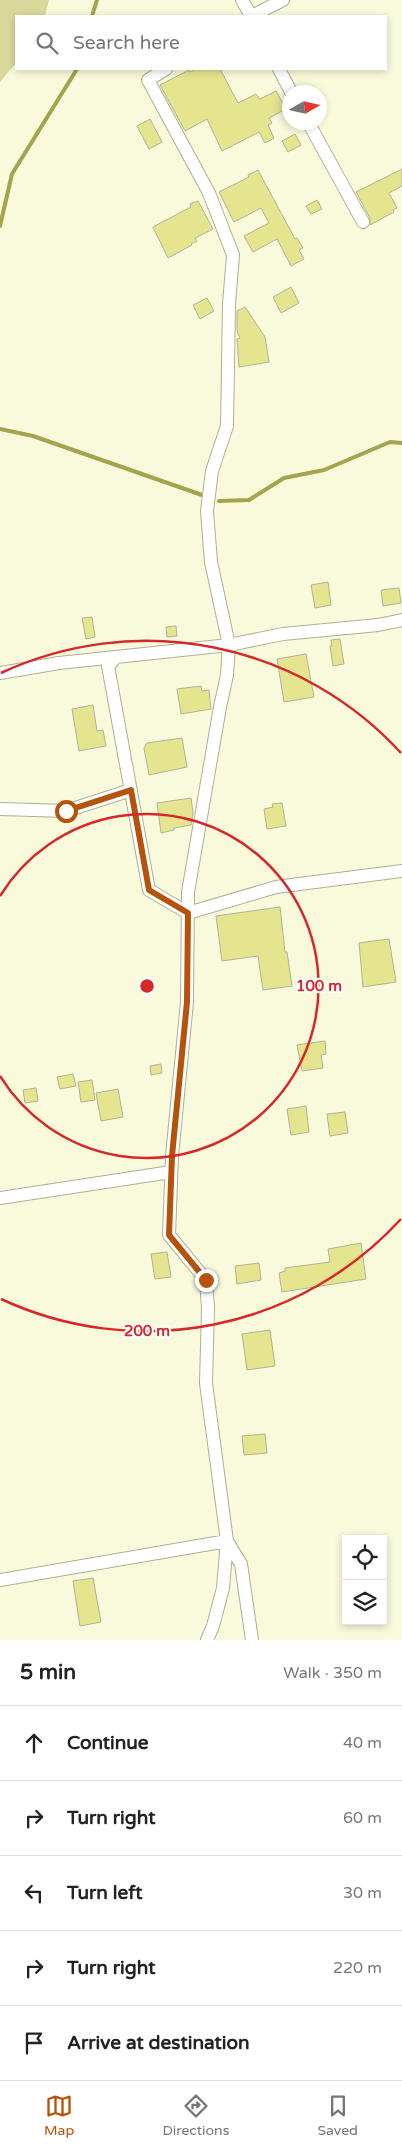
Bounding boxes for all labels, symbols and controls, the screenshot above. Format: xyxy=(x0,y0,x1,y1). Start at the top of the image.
search box xyxy=(15,15,387,70)
icon: search xyxy=(33,29,61,57)
text: Search here xyxy=(73,32,180,54)
north arrow xyxy=(282,85,327,130)
route start xyxy=(55,800,78,823)
centre of rings xyxy=(138,977,156,995)
text: 100 m xyxy=(296,977,342,995)
route end xyxy=(195,1269,218,1292)
text: 200 m xyxy=(124,1322,170,1340)
map controls xyxy=(342,1535,387,1625)
button: locate xyxy=(342,1535,387,1580)
button: layers xyxy=(342,1580,387,1625)
text: 5 min xyxy=(20,1660,76,1685)
text: Walk · 350 m xyxy=(283,1663,382,1683)
icon: ahead xyxy=(20,1729,48,1757)
text: Continue xyxy=(67,1732,149,1754)
text: 40 m xyxy=(343,1733,382,1753)
icon: right xyxy=(20,1804,48,1832)
text: Turn right xyxy=(67,1807,155,1829)
text: 60 m xyxy=(343,1808,382,1828)
icon: left xyxy=(20,1879,48,1907)
text: Turn left xyxy=(67,1882,143,1904)
text: 30 m xyxy=(343,1883,382,1903)
icon: right xyxy=(20,1954,48,1982)
text: Turn right xyxy=(67,1957,155,1979)
text: 220 m xyxy=(333,1958,382,1978)
icon: arrive xyxy=(20,2029,48,2057)
text: Arrive at destination xyxy=(67,2032,250,2054)
tab: Map xyxy=(44,2092,74,2139)
tab: Directions xyxy=(162,2092,229,2139)
tab: Saved xyxy=(317,2092,358,2139)

